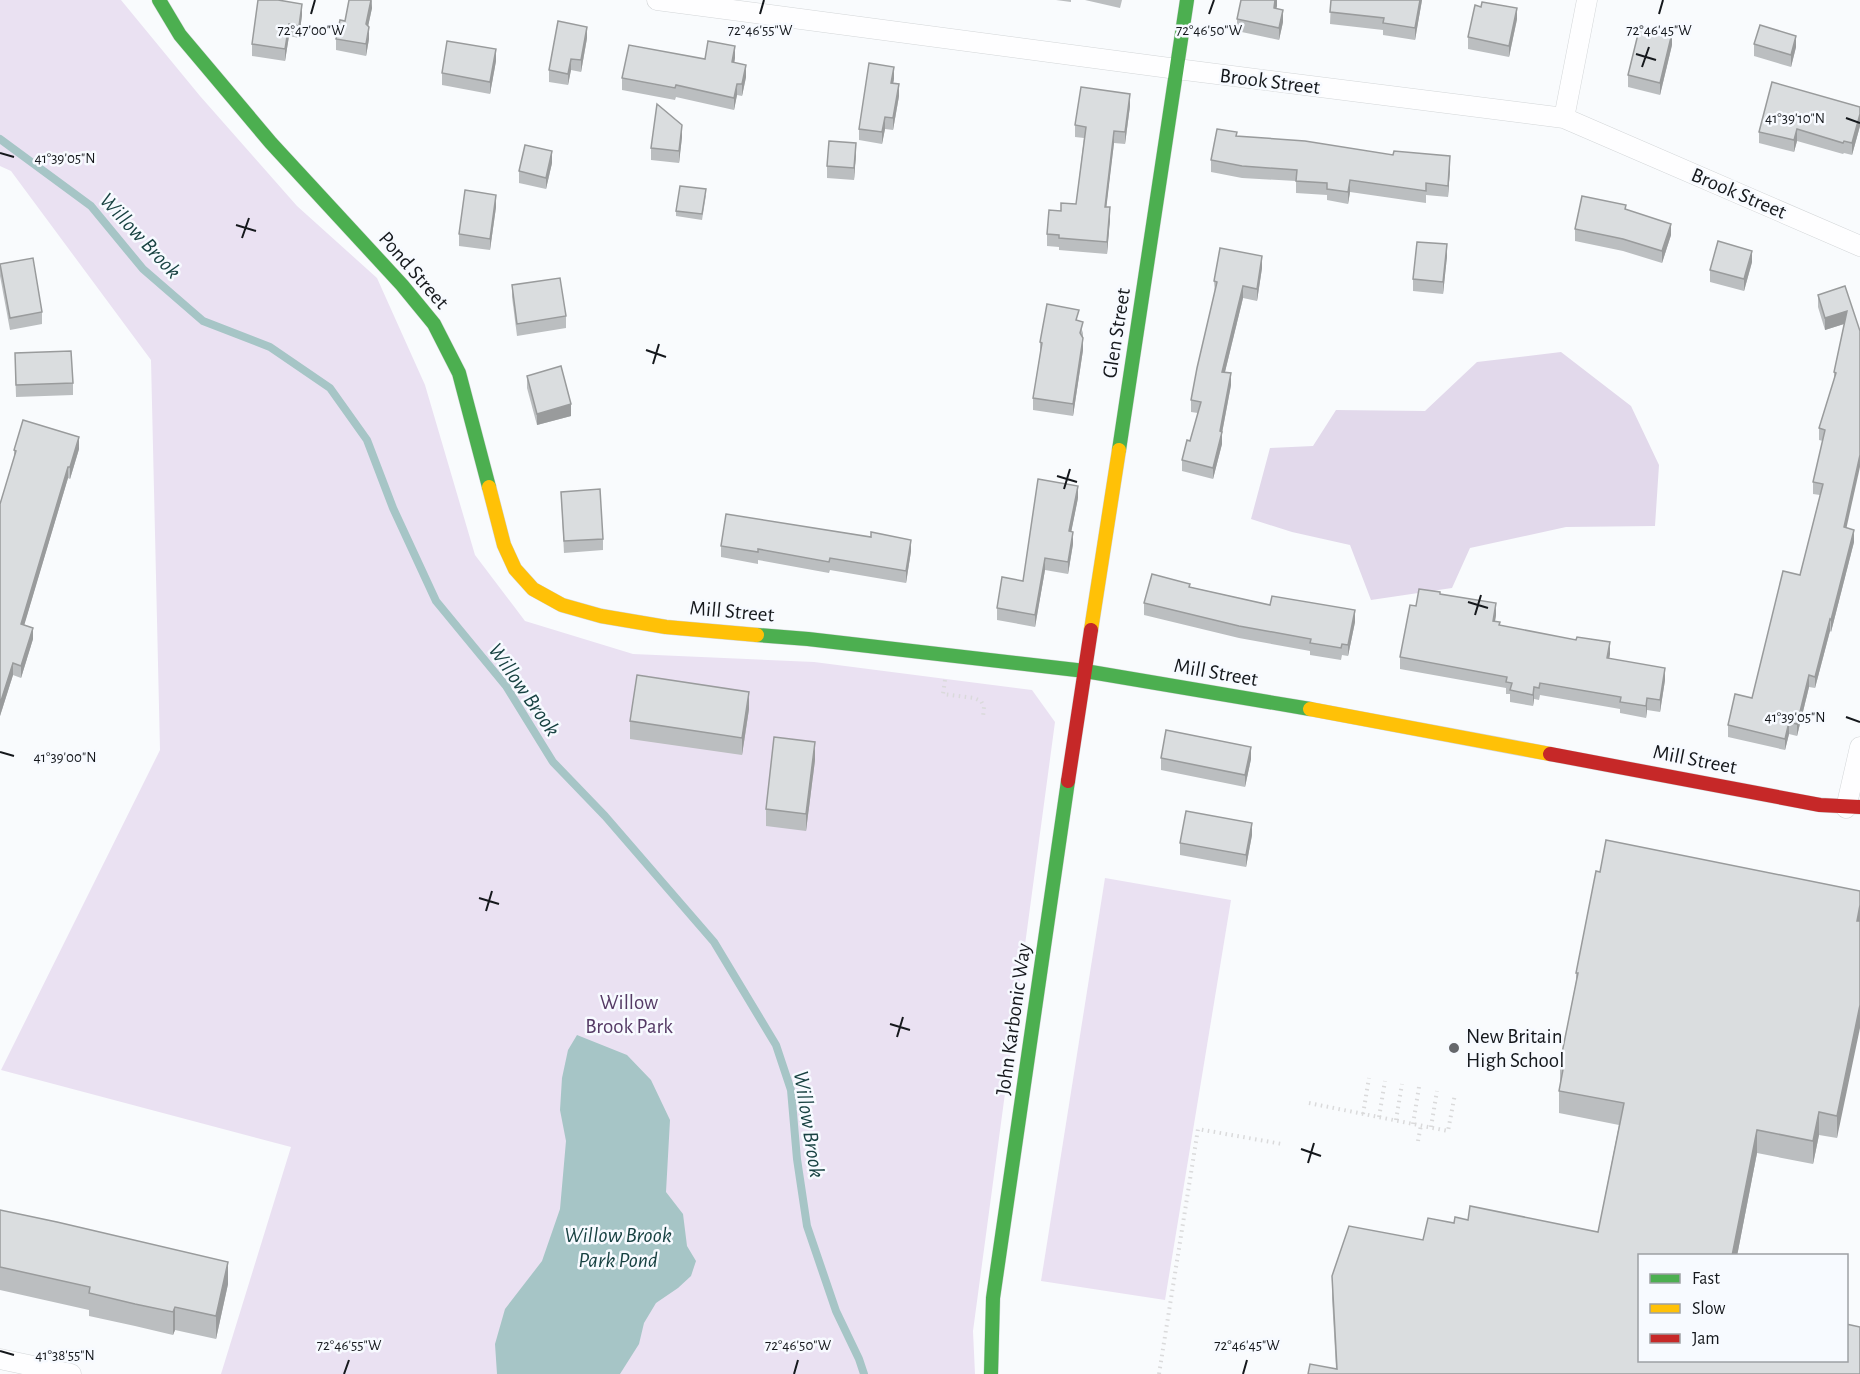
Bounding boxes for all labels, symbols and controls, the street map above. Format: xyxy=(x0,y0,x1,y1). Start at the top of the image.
text: 72°47'00"W xyxy=(277,23,345,38)
text: 72°46'55"W xyxy=(728,23,793,38)
text: 72°46'50"W xyxy=(1176,23,1243,38)
text: 72°46'45"W xyxy=(1626,23,1692,38)
street label: Brook Street xyxy=(1219,65,1322,98)
text: 41°39'10"N xyxy=(1765,111,1825,126)
text: 41°39'05"N xyxy=(34,151,96,166)
street label: Brook Street xyxy=(1688,164,1790,223)
water label: Willow Brook xyxy=(95,189,185,283)
street label: Pond Street xyxy=(375,228,453,313)
street label: Glen Street xyxy=(1099,286,1134,380)
street label: Mill Street xyxy=(689,597,775,626)
water label: Willow Brook xyxy=(484,639,564,740)
street label: Mill Street xyxy=(1172,655,1260,690)
text: 41°39'05"N xyxy=(1764,710,1826,725)
street label: Mill Street xyxy=(1651,741,1739,778)
text: 41°39'00"N xyxy=(34,750,96,765)
street label: John Karbonic Way xyxy=(992,942,1035,1096)
park label: Willow Brook Park xyxy=(585,992,673,1037)
place label: New Britain High School xyxy=(1466,1026,1564,1071)
marker: New Britain High School xyxy=(1447,1041,1461,1055)
water label: Willow Brook xyxy=(790,1069,828,1179)
water label: Willow Brook Park Pond xyxy=(564,1224,672,1271)
legend xyxy=(1638,1254,1848,1362)
text: Fast xyxy=(1692,1270,1720,1288)
text: Slow xyxy=(1692,1300,1725,1318)
text: Jam xyxy=(1692,1330,1720,1348)
text: 72°46'55"W xyxy=(317,1338,382,1353)
text: 72°46'50"W xyxy=(765,1338,832,1353)
text: 72°46'45"W xyxy=(1214,1338,1280,1353)
text: 41°38'55"N xyxy=(35,1348,95,1363)

